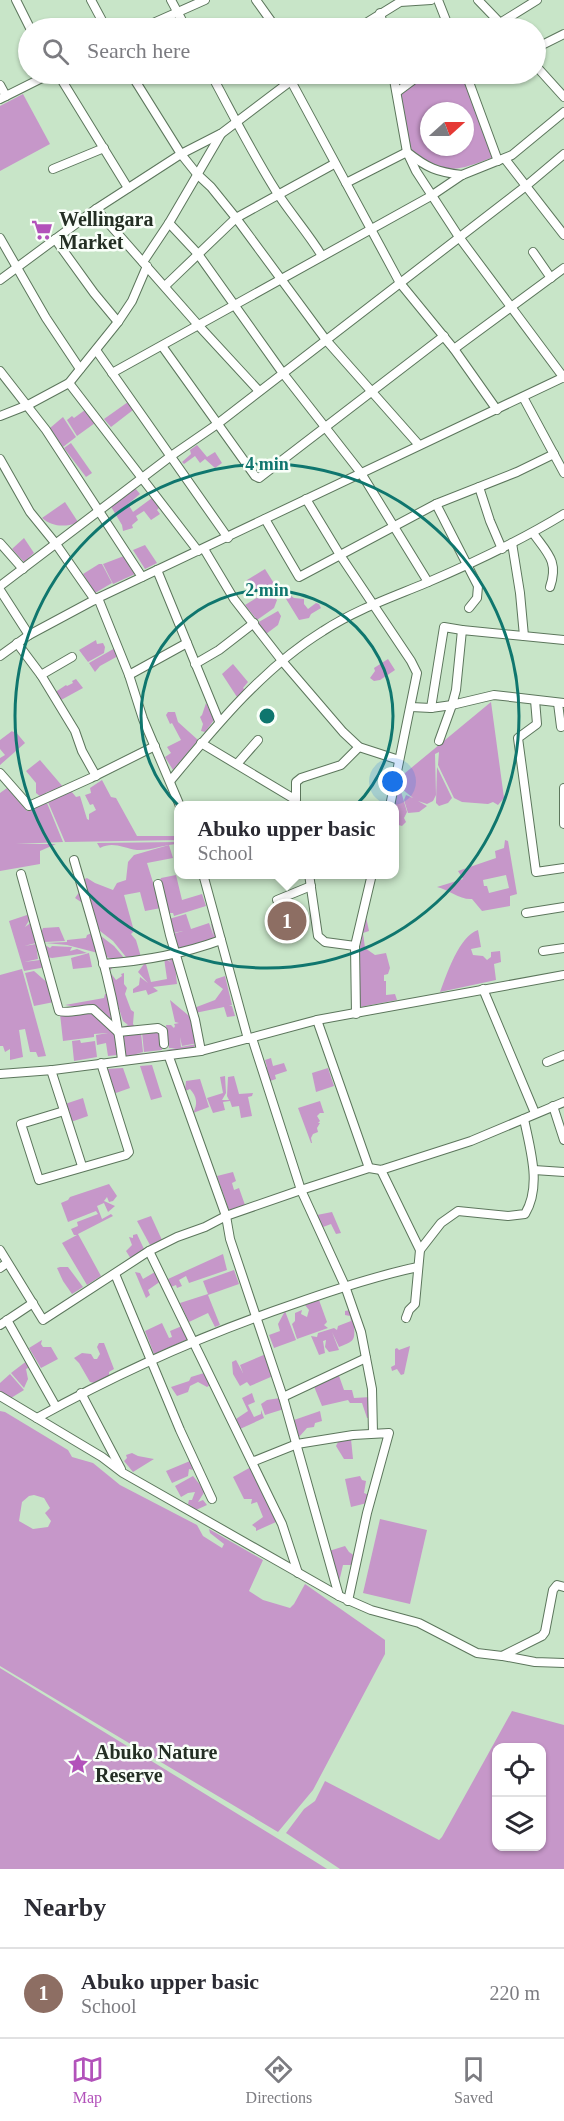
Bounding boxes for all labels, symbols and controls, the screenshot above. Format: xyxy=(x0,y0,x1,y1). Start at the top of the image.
search box xyxy=(18,18,546,84)
icon: search xyxy=(39,35,72,68)
text: Search here xyxy=(87,38,190,63)
north arrow xyxy=(420,102,474,156)
place label: Wellingara Market xyxy=(59,208,153,253)
supermarket icon: Wellingara Market xyxy=(30,218,54,242)
text: 4 min xyxy=(245,454,289,474)
text: 2 min xyxy=(245,580,289,600)
centre of rings xyxy=(257,706,277,726)
your location xyxy=(378,767,407,796)
popup xyxy=(174,801,399,879)
text: Abuko upper basic xyxy=(197,816,376,841)
text: School xyxy=(197,842,253,864)
pin: 1 xyxy=(268,898,306,944)
place label: Abuko Nature Reserve xyxy=(95,1741,218,1786)
map controls xyxy=(492,1743,546,1851)
button: locate xyxy=(492,1743,546,1797)
place icon: Abuko Nature Reserve xyxy=(66,1752,90,1776)
button: layers xyxy=(492,1797,546,1851)
text: Nearby xyxy=(24,1893,106,1922)
text: Abuko upper basic xyxy=(81,1969,259,1994)
text: 1 xyxy=(39,1982,49,2004)
text: 220 m xyxy=(489,1982,540,2004)
text: School xyxy=(81,1995,137,2017)
tab: Map xyxy=(71,2053,104,2107)
tab: Directions xyxy=(246,2053,312,2107)
tab: Saved xyxy=(454,2053,493,2107)

